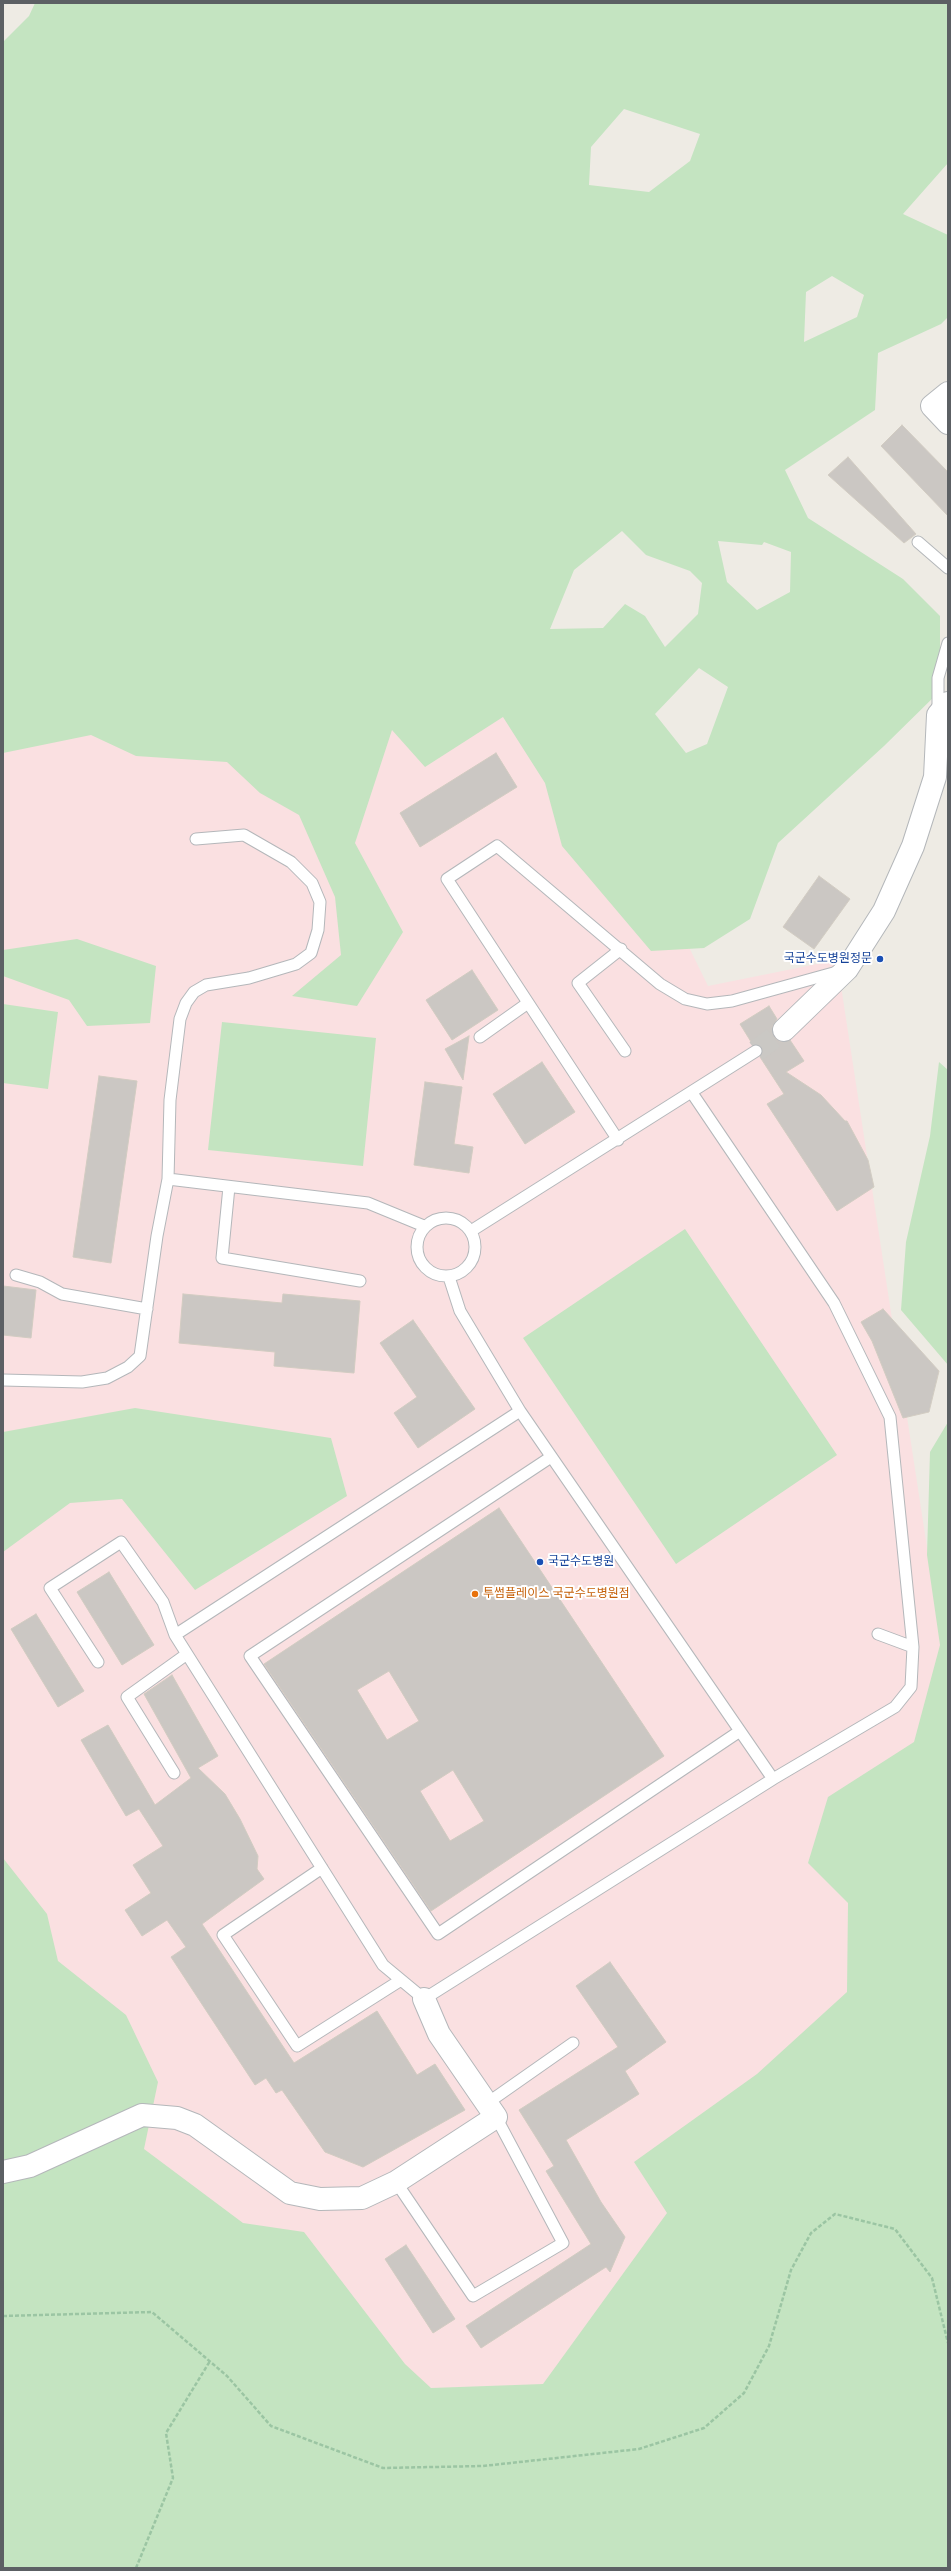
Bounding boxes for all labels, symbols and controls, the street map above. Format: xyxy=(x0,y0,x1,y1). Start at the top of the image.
place label: 국군수도병원정문 xyxy=(784,952,872,966)
marker: 국군수도병원정문 xyxy=(875,954,885,964)
place label: 국군수도병원 xyxy=(548,1555,614,1569)
marker: 국군수도병원 xyxy=(535,1557,545,1567)
place label: 투썸플레이스 국군수도병원점 xyxy=(483,1587,630,1601)
marker: 투썸플레이스 국군수도병원점 xyxy=(470,1589,480,1599)

